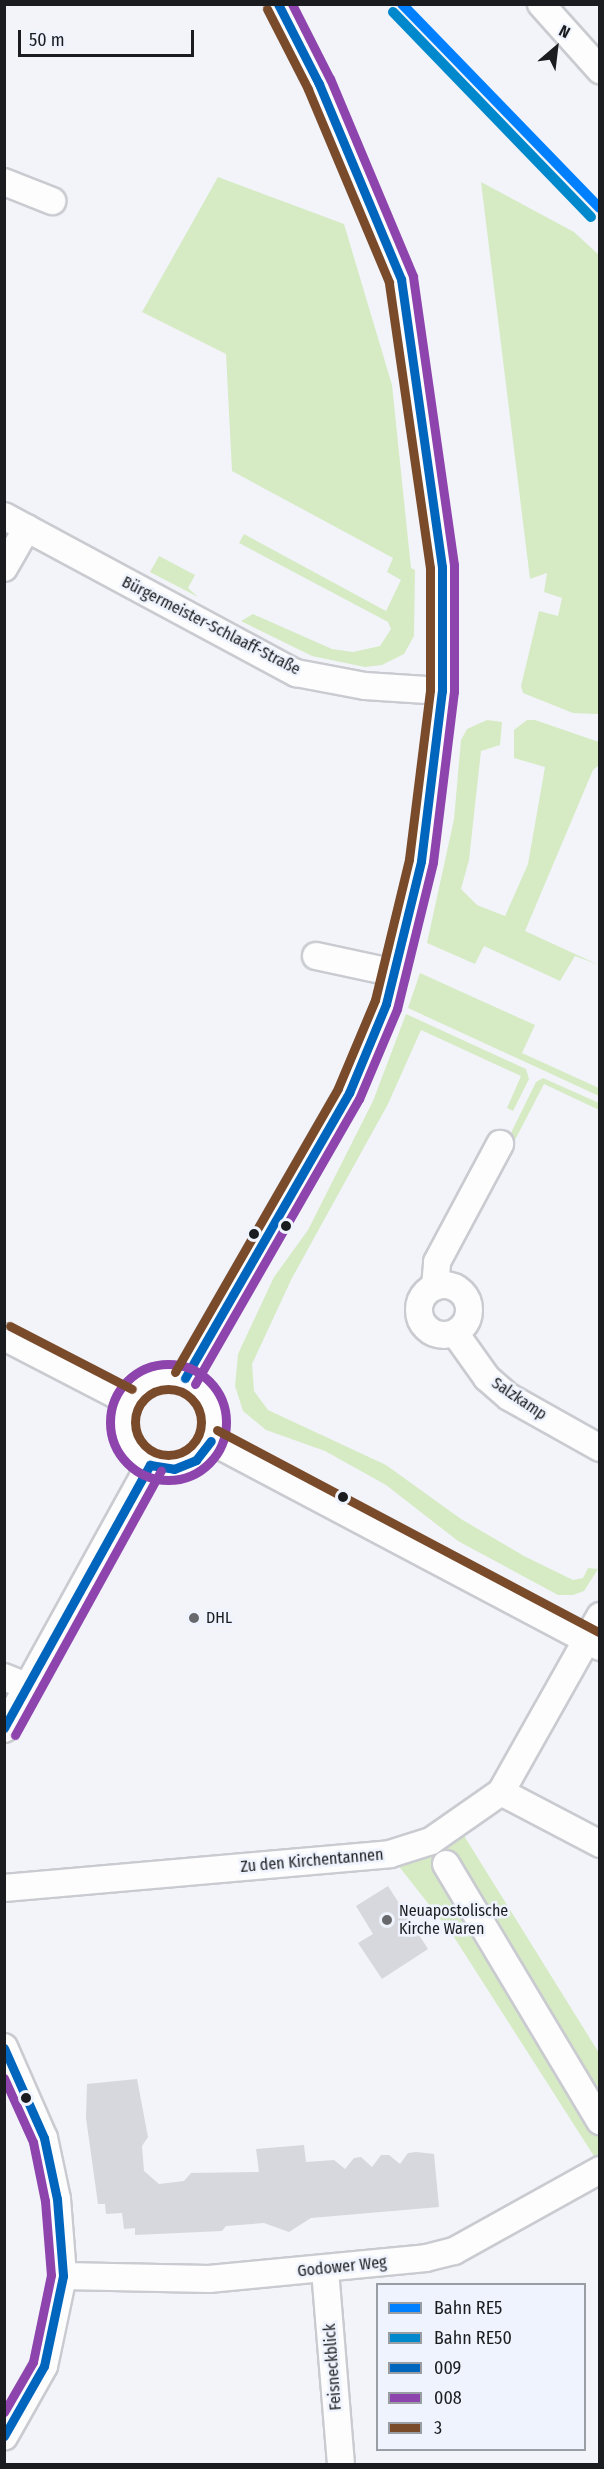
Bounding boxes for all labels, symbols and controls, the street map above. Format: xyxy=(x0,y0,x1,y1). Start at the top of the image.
scale bar xyxy=(21,18,196,56)
north arrow xyxy=(526,18,586,78)
text: N xyxy=(556,21,573,42)
text: 50 m xyxy=(29,29,65,51)
street label: Bürgermeister-Schlaaff-Straße xyxy=(119,573,303,679)
unlabelled marker xyxy=(280,1220,292,1232)
unlabelled marker xyxy=(248,1228,260,1240)
street label: Salzkamp xyxy=(488,1374,550,1424)
unlabelled marker xyxy=(337,1491,349,1503)
place label: DHL xyxy=(206,1608,232,1628)
marker: DHL xyxy=(187,1611,201,1625)
street label: Zu den Kirchentannen xyxy=(240,1845,384,1877)
place label: Neuapostolische Kirche Waren xyxy=(399,1901,508,1939)
marker: Neuapostolische Kirche Waren xyxy=(380,1913,394,1927)
unlabelled marker xyxy=(20,2092,32,2104)
street label: Godower Weg xyxy=(296,2253,388,2281)
legend xyxy=(376,2283,586,2451)
text: Bahn RE5 xyxy=(434,2297,502,2319)
street label: Feisneckblick xyxy=(320,2323,346,2411)
text: Bahn RE50 xyxy=(434,2327,512,2349)
text: 009 xyxy=(434,2357,461,2379)
text: 008 xyxy=(434,2387,462,2409)
text: 3 xyxy=(434,2417,442,2439)

